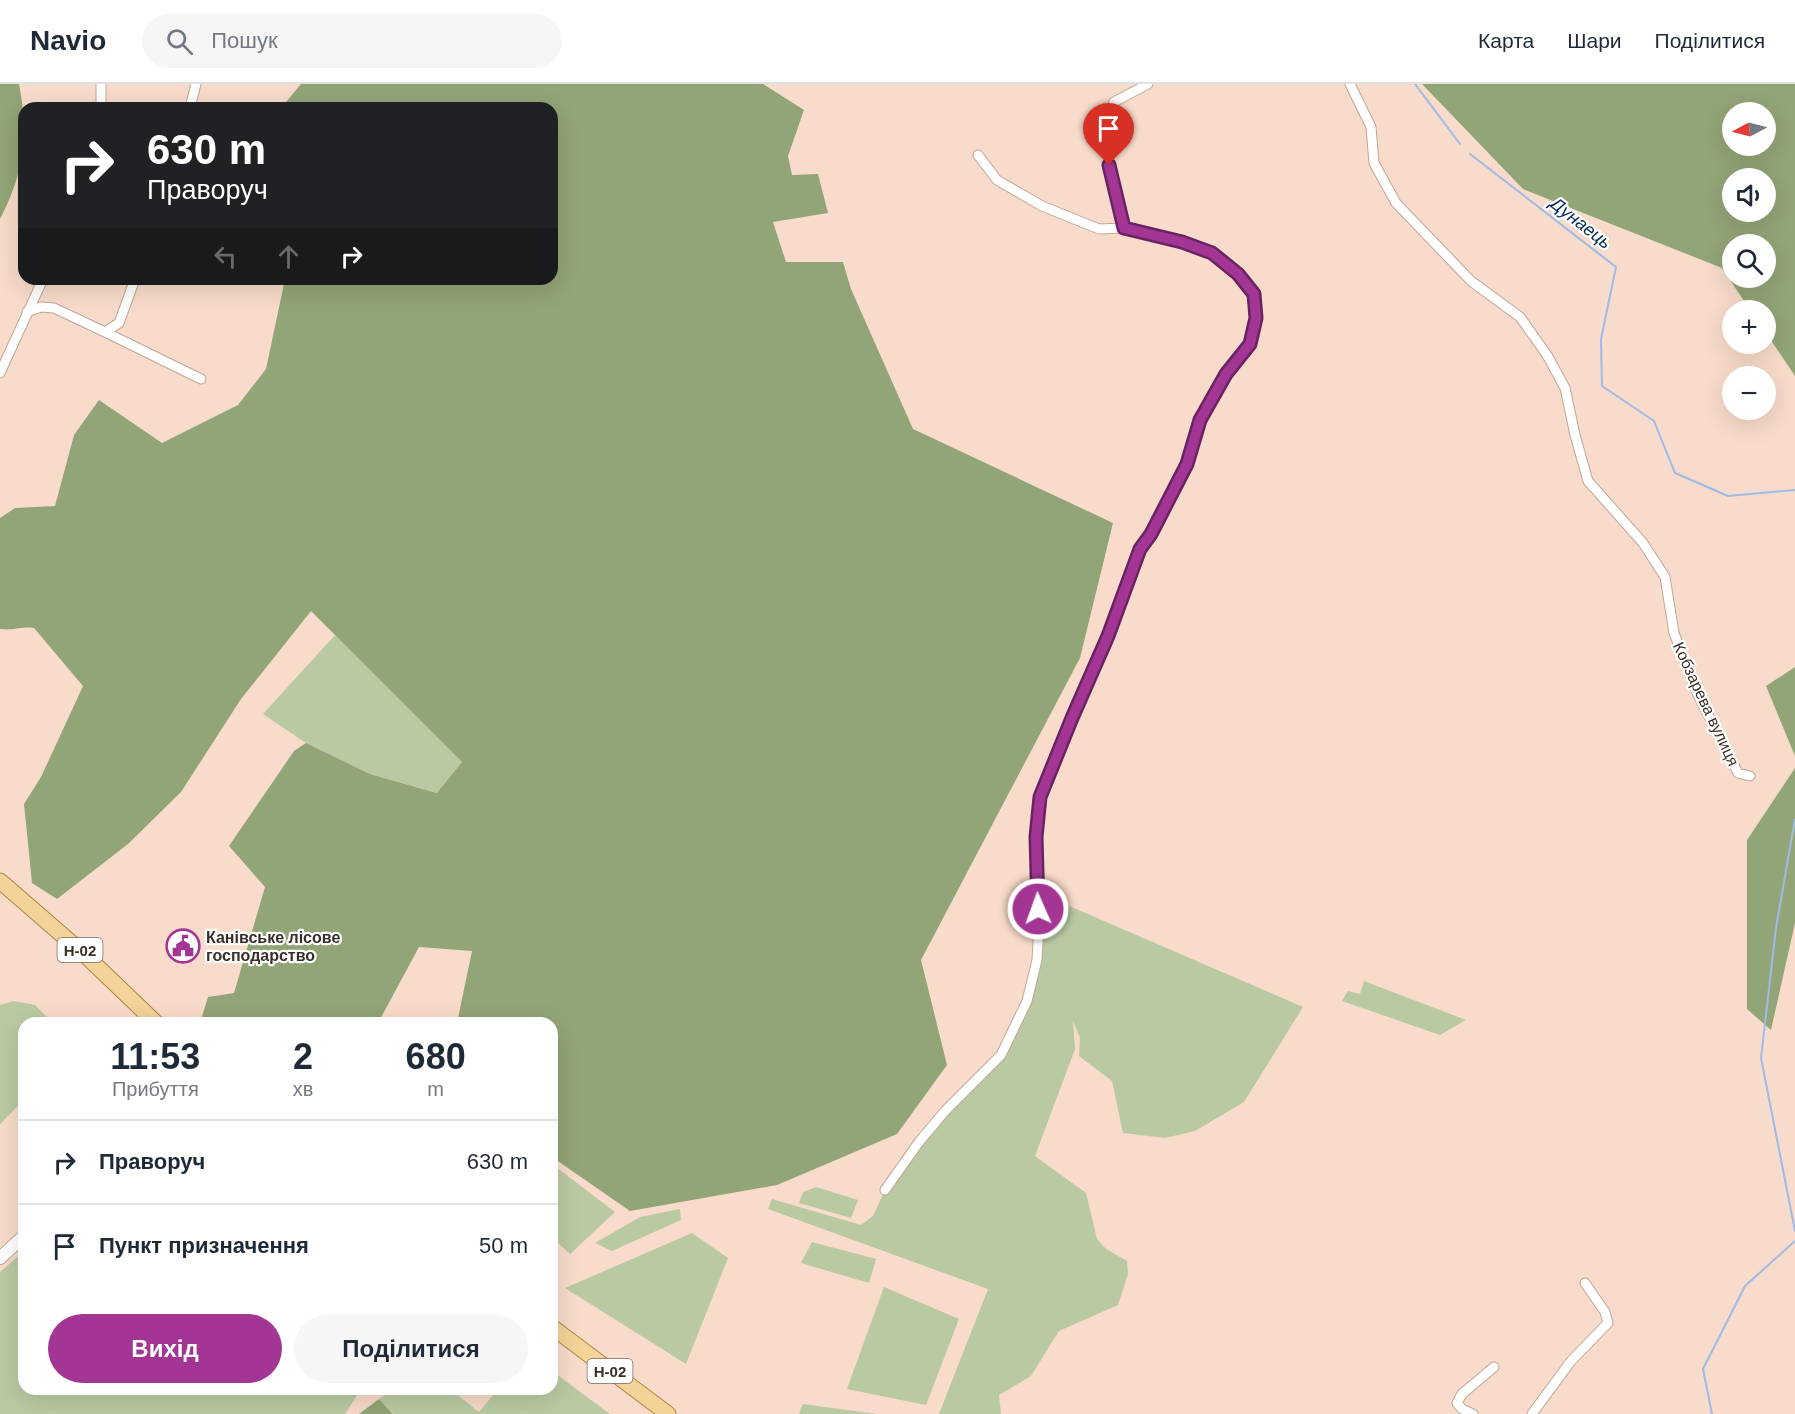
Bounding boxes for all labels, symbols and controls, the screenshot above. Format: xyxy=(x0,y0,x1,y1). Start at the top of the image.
search box xyxy=(142,14,562,68)
text: Navio xyxy=(30,25,106,56)
icon: search xyxy=(163,25,196,58)
text: Пошук xyxy=(211,28,278,53)
text: Карта xyxy=(1478,29,1534,52)
text: Шари xyxy=(1567,29,1622,52)
text: Поділитися xyxy=(1655,29,1765,52)
north arrow xyxy=(1722,102,1776,156)
map controls xyxy=(1722,102,1776,420)
pin xyxy=(1083,103,1134,165)
icon: arrive xyxy=(1092,112,1125,145)
icon: right xyxy=(48,126,126,204)
text: 630 m xyxy=(147,126,266,173)
button: sound xyxy=(1722,168,1776,222)
text: Праворуч xyxy=(147,175,268,205)
water label: Дунаець xyxy=(1545,192,1615,253)
button: search xyxy=(1722,234,1776,288)
icon: left xyxy=(209,240,242,273)
icon: ahead xyxy=(272,240,305,273)
icon: right xyxy=(335,240,368,273)
button: + xyxy=(1722,300,1776,354)
button: − xyxy=(1722,366,1776,420)
street label: Кобзарева вулиця xyxy=(1670,639,1742,769)
position arrow xyxy=(1006,877,1070,941)
public building icon: Канівське лісове господарство xyxy=(165,928,201,964)
place label: Канівське лісове господарство xyxy=(206,929,340,964)
road number: Н-02 xyxy=(58,938,103,962)
text: 11:53 xyxy=(110,1036,200,1077)
text: 2 xyxy=(293,1036,313,1077)
text: 680 xyxy=(406,1036,466,1077)
text: Прибуття xyxy=(112,1078,199,1100)
text: хв xyxy=(293,1078,313,1100)
text: m xyxy=(427,1078,444,1100)
icon: right xyxy=(48,1146,81,1179)
text: Праворуч xyxy=(99,1149,205,1174)
text: 630 m xyxy=(467,1149,528,1174)
icon: arrive xyxy=(48,1230,81,1263)
text: Пункт призначення xyxy=(99,1233,309,1258)
text: 50 m xyxy=(479,1233,528,1258)
button: Вихід xyxy=(48,1314,282,1383)
button: Поділитися xyxy=(294,1314,528,1383)
road number: Н-02 xyxy=(588,1359,632,1383)

